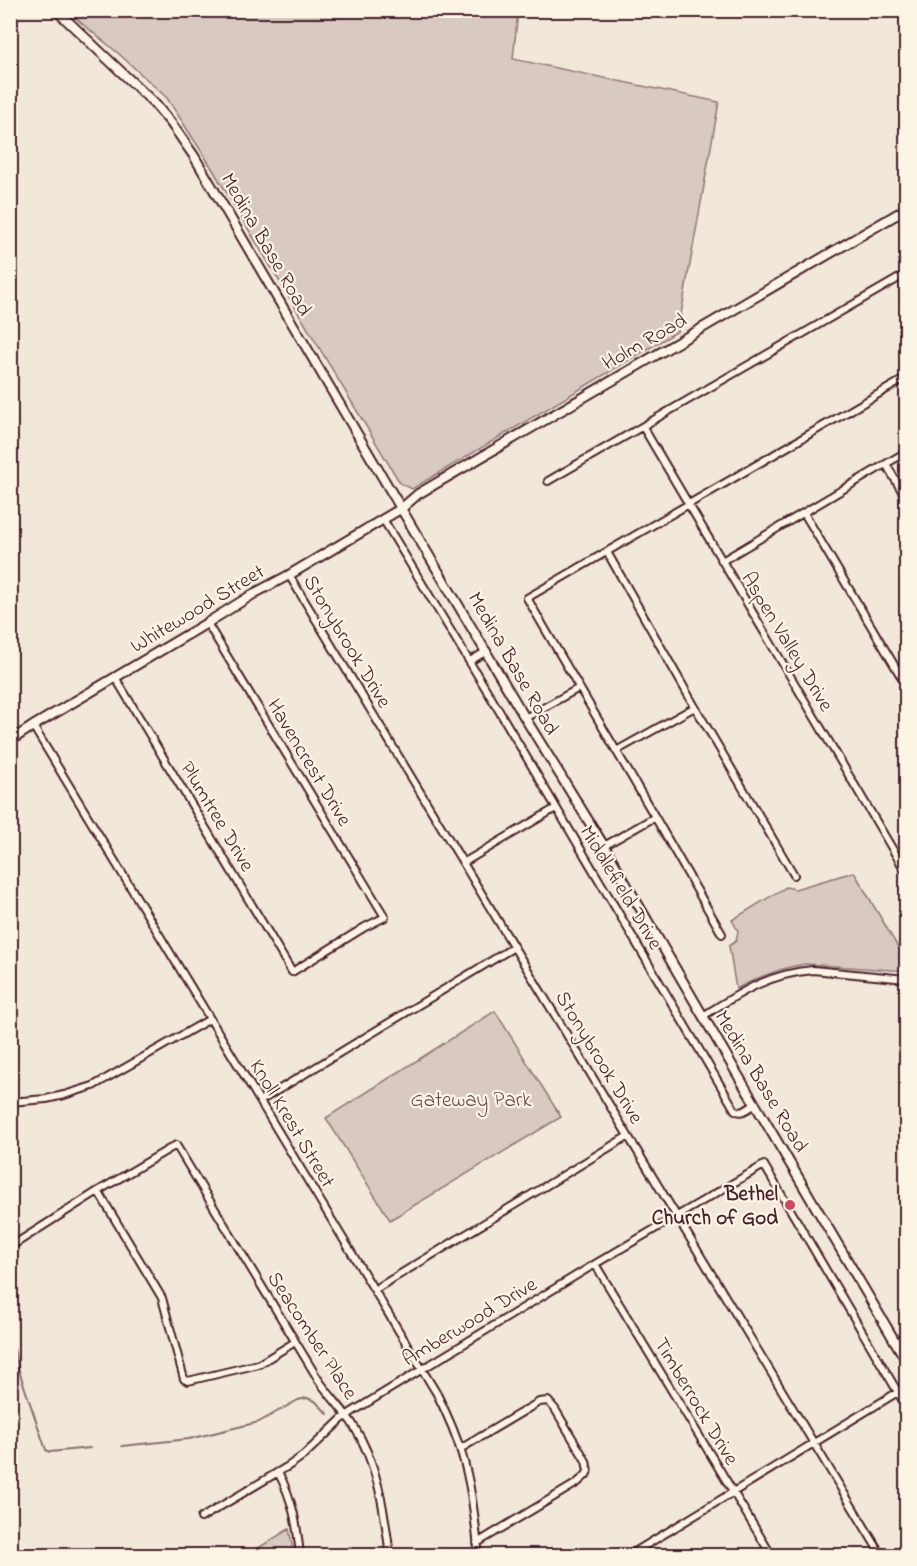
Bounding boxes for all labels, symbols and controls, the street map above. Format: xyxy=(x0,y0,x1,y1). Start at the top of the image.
street label: Medina Base Road xyxy=(212,168,319,322)
street label: Holm Road xyxy=(597,306,693,379)
street label: Whitewood Street xyxy=(125,558,271,662)
street label: Aspen Valley Drive xyxy=(731,566,840,719)
street label: Stonybrook Drive xyxy=(293,570,398,716)
street label: Medina Base Road xyxy=(459,587,566,741)
street label: Havencrest Drive xyxy=(258,694,359,833)
street label: Plumtree Drive xyxy=(171,756,261,878)
street label: Middlefield Drive xyxy=(571,820,670,956)
street label: Stonybrook Drive xyxy=(545,986,650,1132)
street label: Medina Base Road xyxy=(706,1005,815,1159)
street label: Knoll Krest Street xyxy=(241,1054,342,1194)
park label: Gateway Park xyxy=(411,1086,532,1118)
place label: Bethel Church of God xyxy=(652,1180,778,1234)
marker: Bethel Church of God xyxy=(783,1198,797,1212)
street label: Seacomber Place xyxy=(259,1266,364,1407)
street label: Amberwood Drive xyxy=(397,1270,544,1375)
street label: Timberrock Drive xyxy=(645,1333,746,1472)

